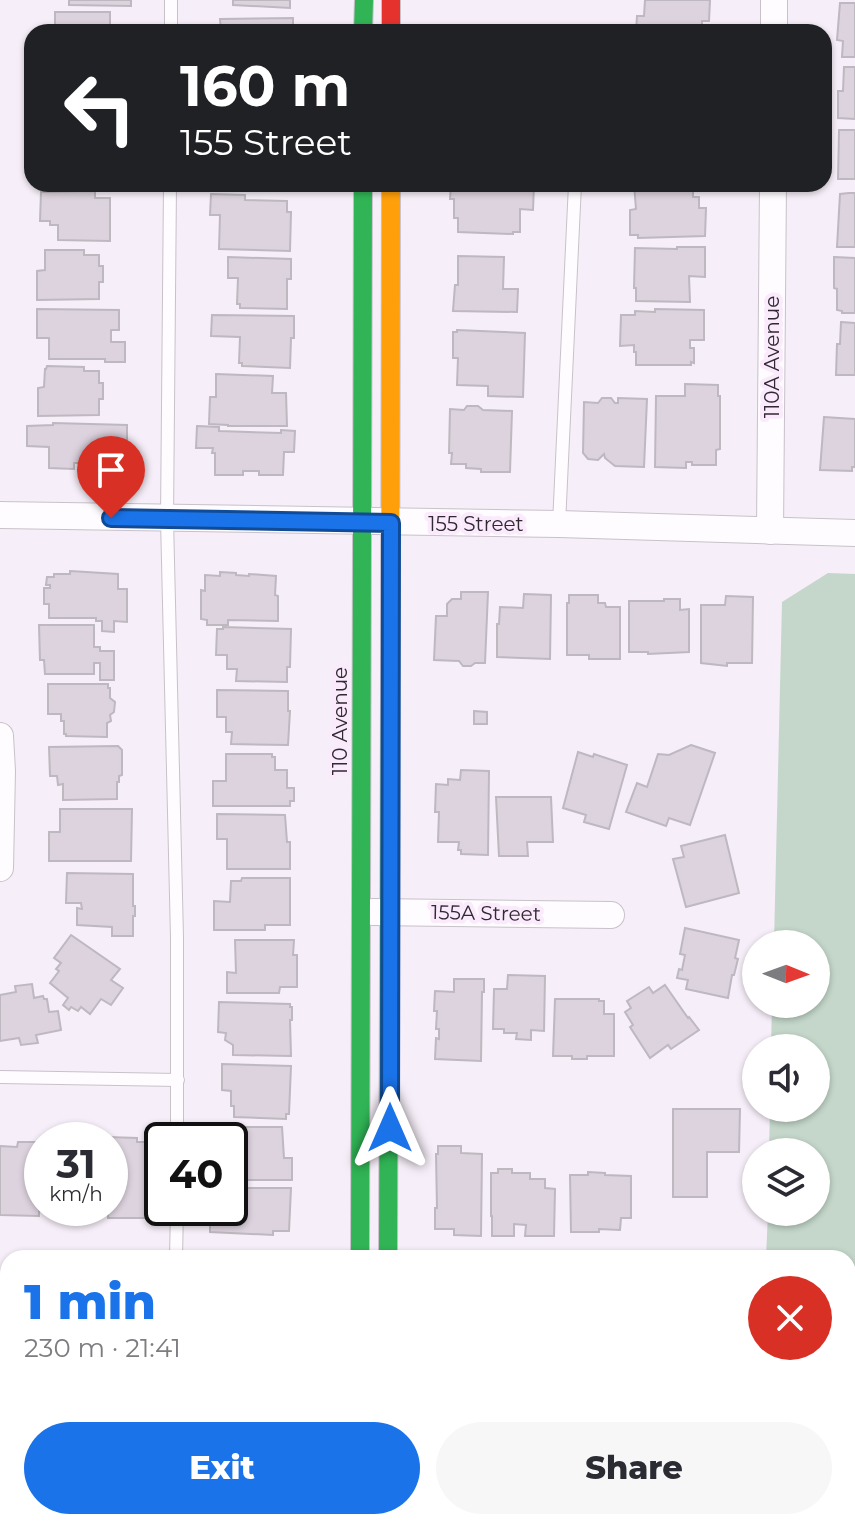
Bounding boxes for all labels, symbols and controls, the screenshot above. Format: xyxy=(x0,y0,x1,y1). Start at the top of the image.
text: 160 m xyxy=(180,52,350,120)
icon: left xyxy=(48,56,152,160)
text: 155 Street xyxy=(180,120,352,164)
street label: 110A Avenue xyxy=(760,296,784,418)
pin xyxy=(77,436,145,518)
icon: arrive xyxy=(89,448,133,492)
street label: 155 Street xyxy=(428,512,524,536)
street label: 110 Avenue xyxy=(328,667,352,775)
street label: 155A Street xyxy=(431,900,541,926)
north arrow xyxy=(742,930,830,1018)
map controls xyxy=(742,930,830,1226)
button: sound xyxy=(742,1034,830,1122)
position arrow xyxy=(348,1086,432,1170)
speed limit sign: 40 xyxy=(144,1122,248,1226)
button: layers xyxy=(742,1138,830,1226)
text: 31 xyxy=(56,1139,96,1188)
text: km/h xyxy=(49,1182,103,1206)
text: 1 min xyxy=(24,1273,156,1331)
button: close xyxy=(748,1276,832,1360)
text: 230 m · 21:41 xyxy=(24,1332,181,1364)
button: Exit xyxy=(24,1422,420,1514)
button: Share xyxy=(436,1422,832,1514)

